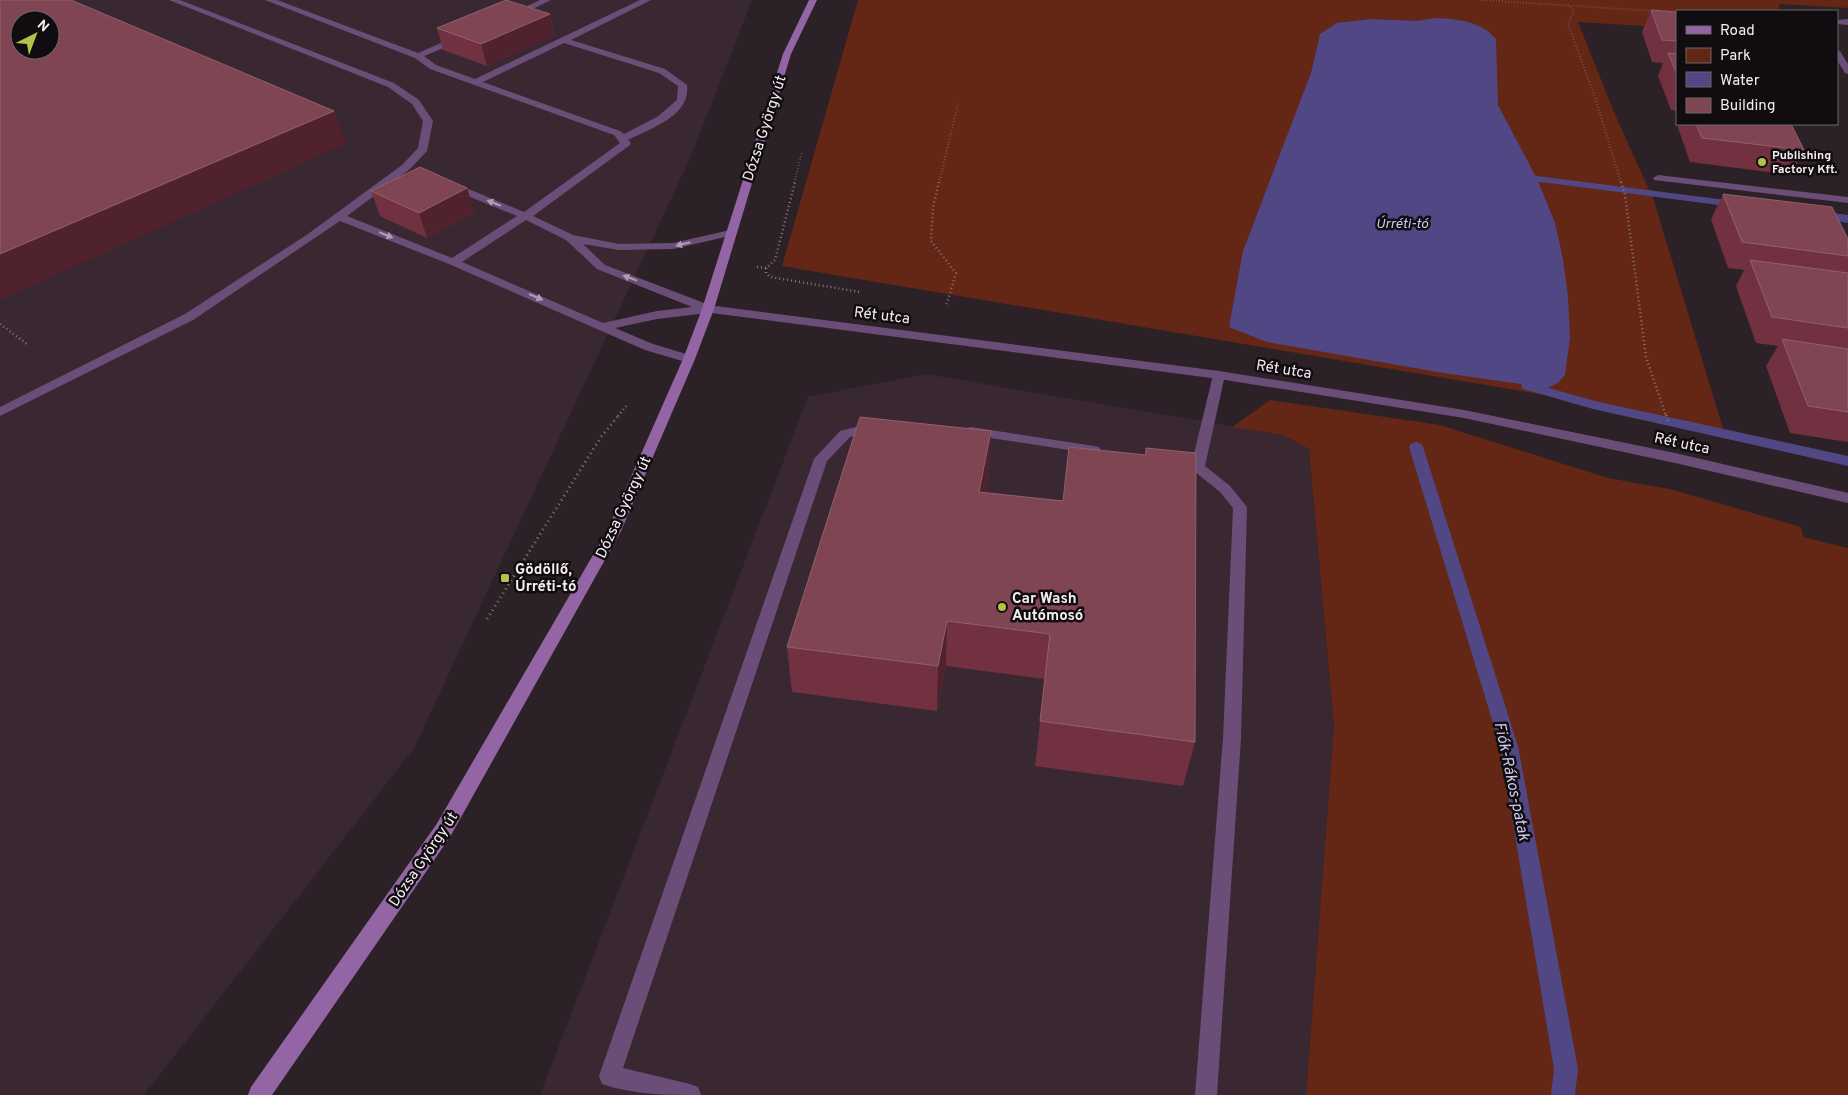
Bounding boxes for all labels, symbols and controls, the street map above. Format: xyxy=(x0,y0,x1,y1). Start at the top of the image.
north arrow xyxy=(10,10,60,60)
legend xyxy=(1676,10,1838,125)
text: N xyxy=(33,17,52,36)
text: Road xyxy=(1720,22,1755,41)
text: Park xyxy=(1720,47,1751,66)
text: Water xyxy=(1720,72,1760,91)
street label: Dózsa György út xyxy=(739,73,792,184)
text: Building xyxy=(1720,97,1775,116)
place label: Publishing Factory Kft. xyxy=(1772,148,1838,178)
marker: Publishing Factory Kft. xyxy=(1756,156,1768,168)
one-way arrow xyxy=(486,199,501,207)
water label: Úrréti-tó xyxy=(1376,215,1430,233)
one-way arrow xyxy=(379,231,394,239)
one-way arrow xyxy=(675,240,690,248)
one-way arrow xyxy=(622,274,637,282)
one-way arrow xyxy=(529,293,544,301)
street label: Rét utca xyxy=(853,304,911,329)
street label: Rét utca xyxy=(1255,357,1313,384)
street label: Rét utca xyxy=(1652,429,1711,460)
street label: Dózsa György út xyxy=(592,454,656,562)
place label: Gödöllő, Úrréti-tó xyxy=(515,561,576,597)
marker: Gödöllő, Úrréti-tó xyxy=(499,572,511,584)
place label: Car Wash Autómosó xyxy=(1012,590,1083,626)
marker: Car Wash Autómosó xyxy=(996,601,1008,613)
water label: Fiók-Rákos-patak xyxy=(1489,720,1534,844)
street label: Dózsa György út xyxy=(385,809,463,911)

